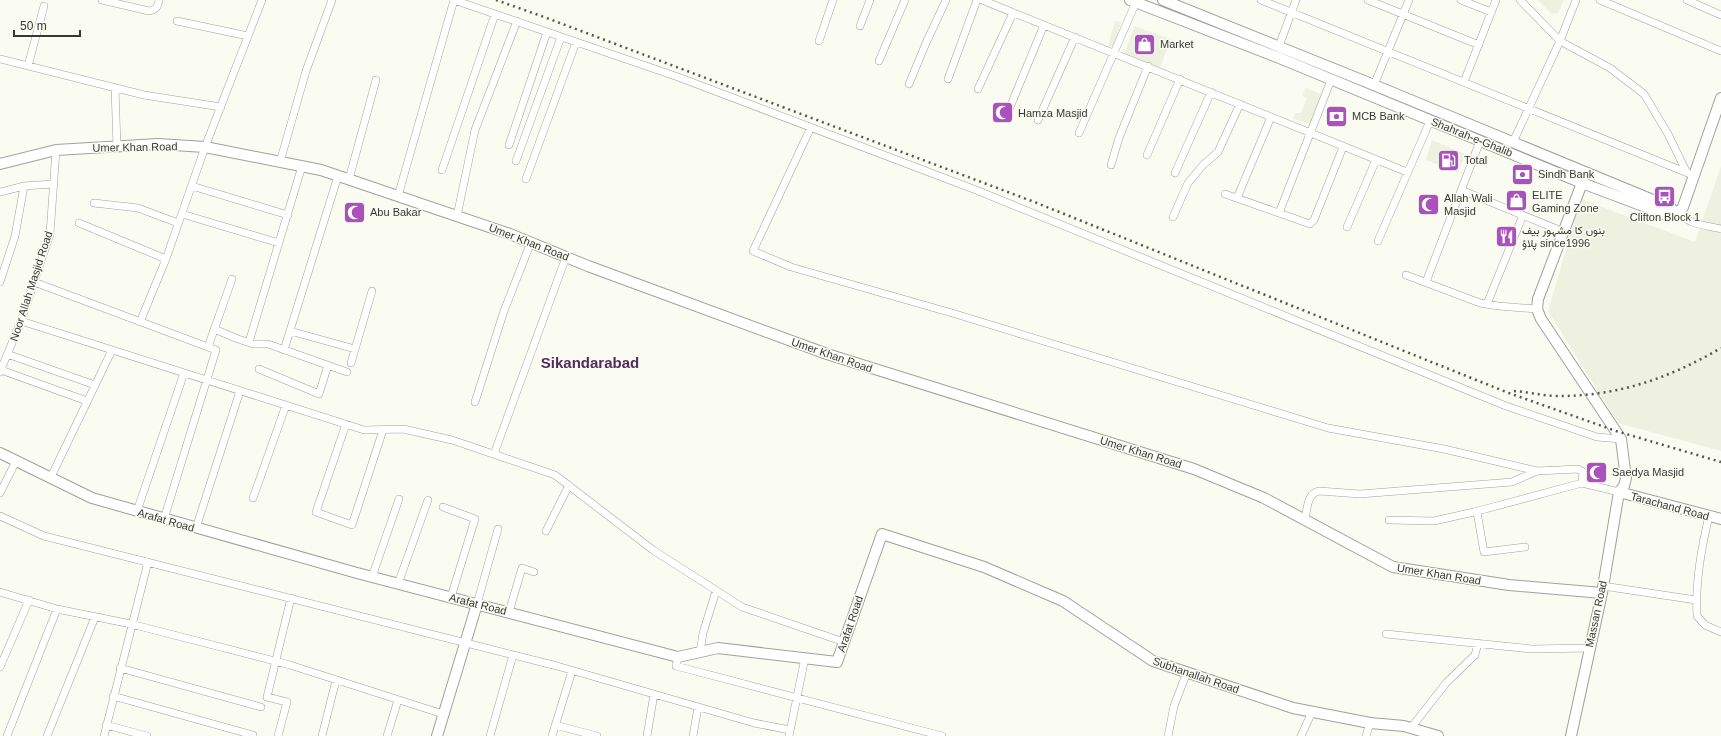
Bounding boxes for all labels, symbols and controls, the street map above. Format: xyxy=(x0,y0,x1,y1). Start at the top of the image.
scale bar xyxy=(14,12,80,38)
text: 50 m xyxy=(20,19,47,33)
shop icon: Market xyxy=(1132,31,1158,57)
place label: Market xyxy=(1160,38,1194,50)
mosque icon: Hamza Masjid xyxy=(989,100,1015,126)
bank icon: MCB Bank xyxy=(1324,103,1350,129)
place label: Hamza Masjid xyxy=(1018,107,1088,119)
place label: MCB Bank xyxy=(1352,110,1405,122)
street label: Shahrah-e-Ghalib xyxy=(1429,115,1515,159)
street label: Umer Khan Road xyxy=(92,140,178,154)
fuel station icon: Total xyxy=(1436,147,1462,173)
place label: Total xyxy=(1464,154,1487,166)
bank icon: Sindh Bank xyxy=(1510,161,1536,187)
place label: Sindh Bank xyxy=(1538,168,1595,180)
bus stop icon: Clifton Block 1 xyxy=(1652,184,1678,210)
shop icon: ELITE Gaming Zone xyxy=(1504,188,1530,214)
place label: ELITE Gaming Zone xyxy=(1532,189,1599,214)
mosque icon: Allah Wali Masjid xyxy=(1416,191,1442,217)
place label: Allah Wali Masjid xyxy=(1444,192,1493,217)
mosque icon: Abu Bakar xyxy=(341,199,367,225)
place label: Abu Bakar xyxy=(370,206,422,218)
place label: Clifton Block 1 xyxy=(1630,211,1700,223)
street label: Umer Khan Road xyxy=(487,221,571,263)
restaurant icon: بنوں کا مشہور بیف پلاؤ since1996 xyxy=(1493,223,1519,249)
place label: بنوں کا مشہور بیف پلاؤ since1996 xyxy=(1522,224,1605,251)
street label: Noor Allah Masjid Road xyxy=(8,229,54,343)
street label: Umer Khan Road xyxy=(790,335,874,375)
district label: Sikandarabad xyxy=(541,354,639,371)
street label: Umer Khan Road xyxy=(1099,434,1183,470)
mosque icon: Saedya Masjid xyxy=(1583,459,1609,485)
place label: Saedya Masjid xyxy=(1612,466,1684,478)
street label: Tarachand Road xyxy=(1629,490,1711,522)
street label: Arafat Road xyxy=(136,506,196,534)
street label: Umer Khan Road xyxy=(1396,561,1482,587)
street label: Massan Road xyxy=(1583,580,1609,648)
street label: Arafat Road xyxy=(448,591,508,617)
street label: Arafat Road xyxy=(835,594,865,654)
street label: Subhanallah Road xyxy=(1151,655,1241,695)

